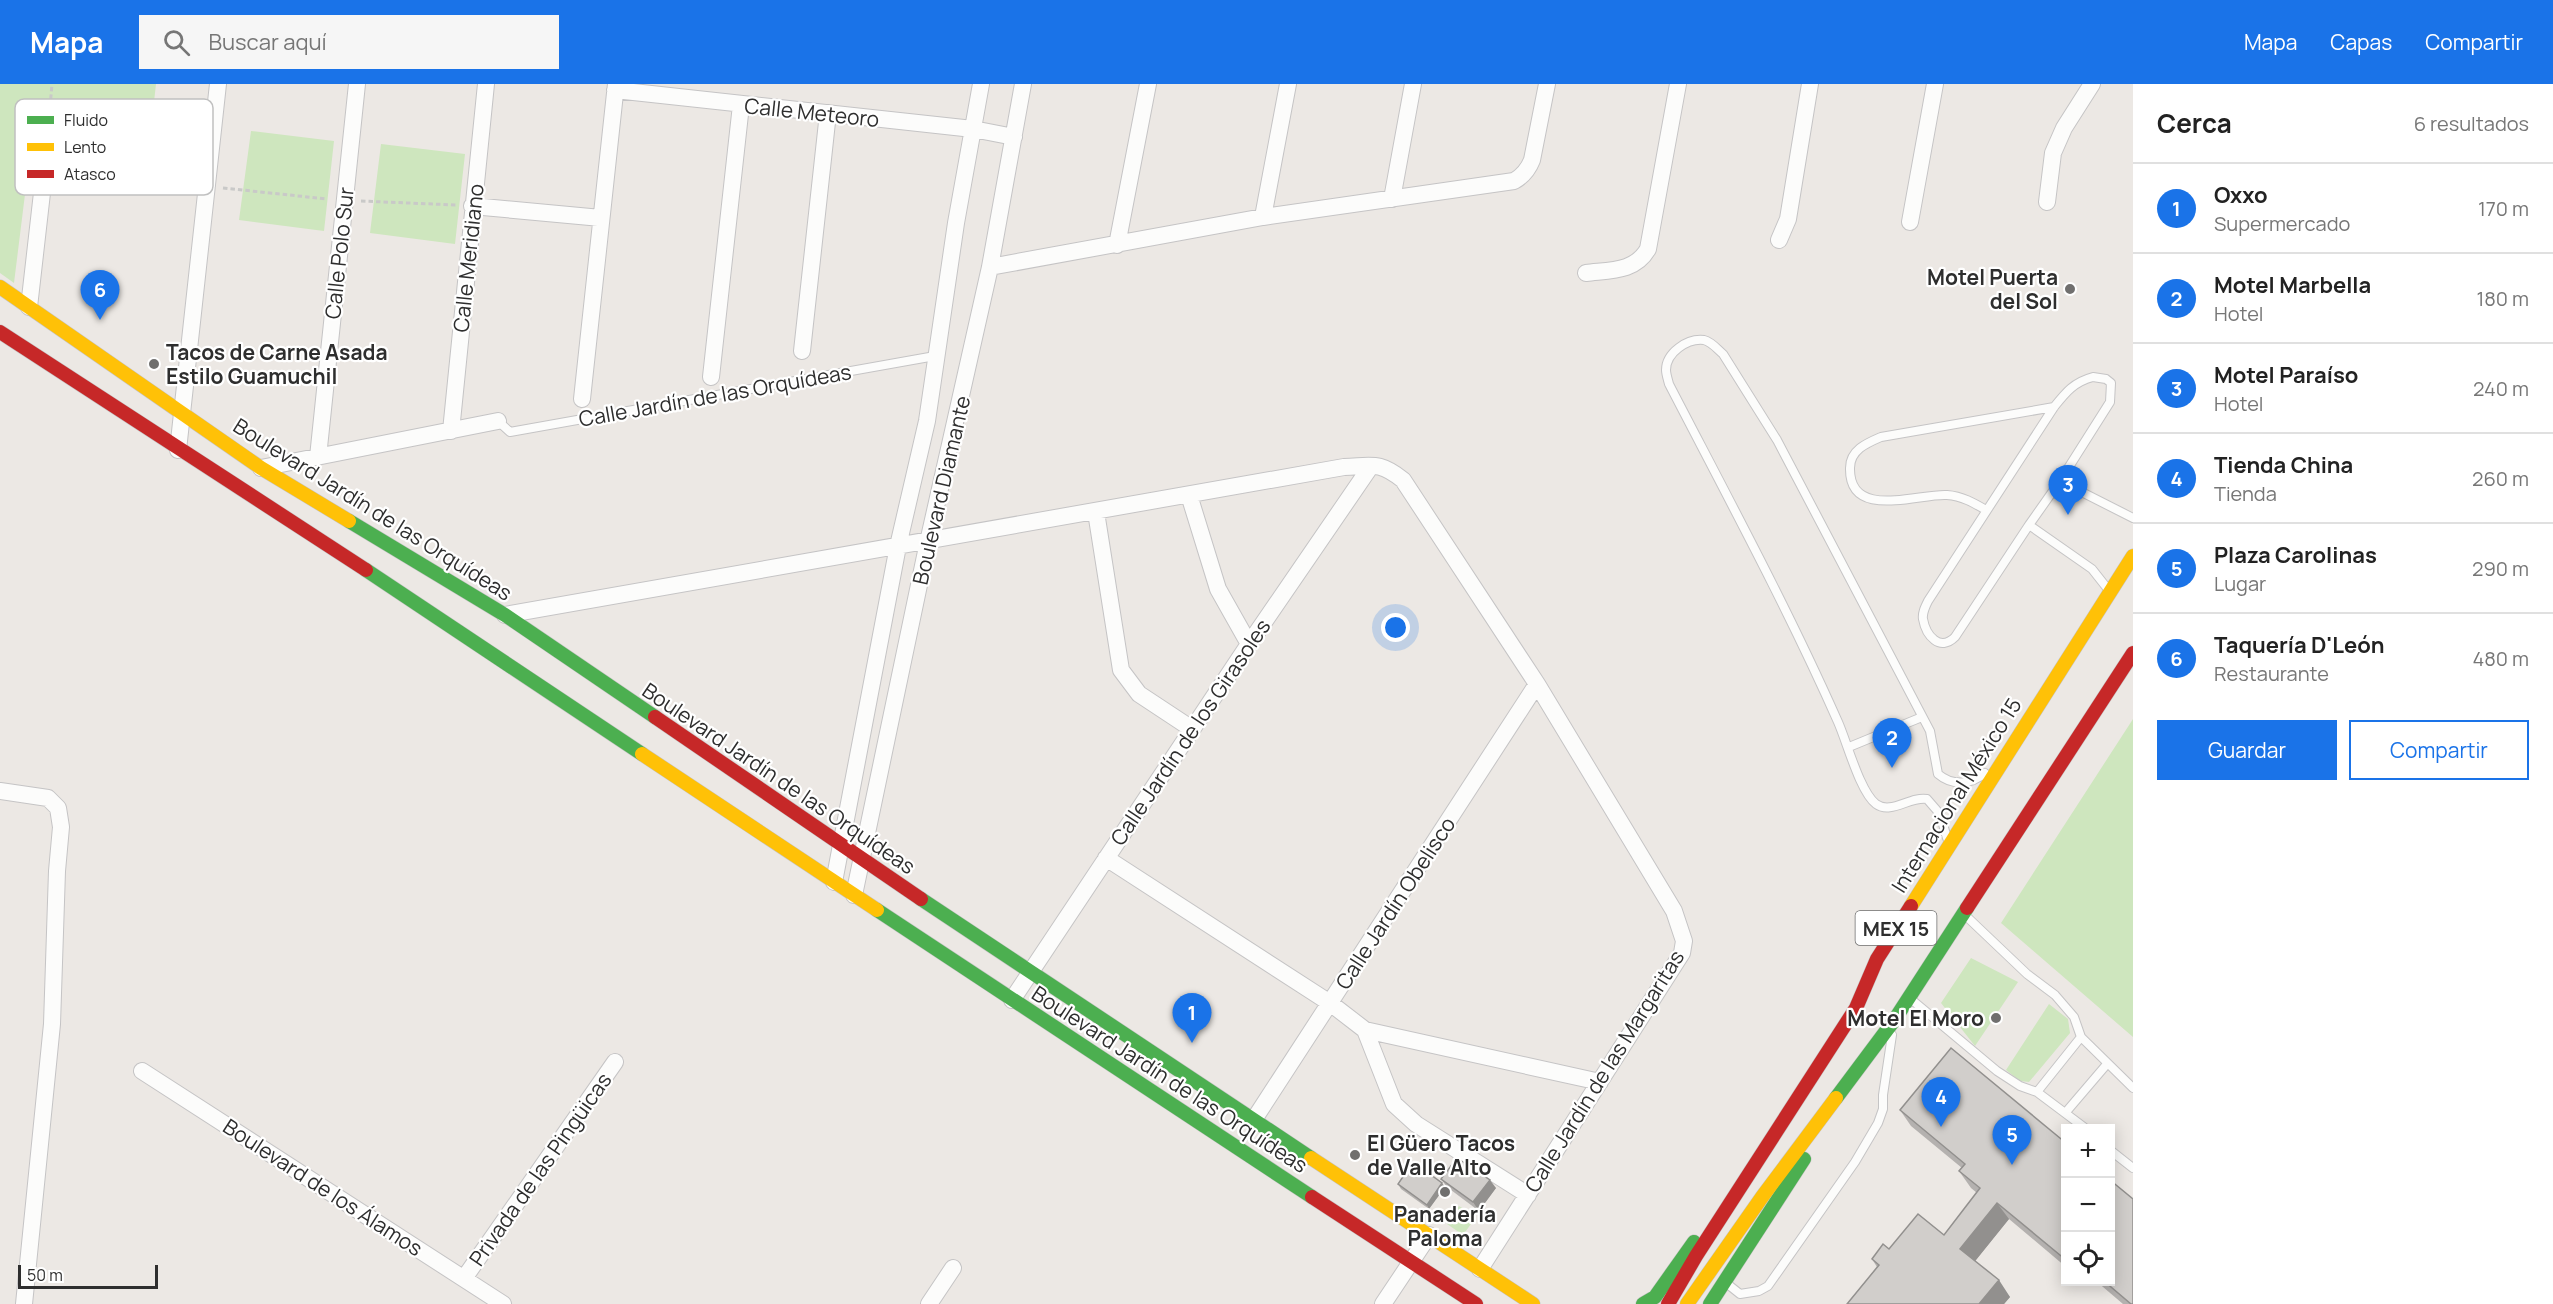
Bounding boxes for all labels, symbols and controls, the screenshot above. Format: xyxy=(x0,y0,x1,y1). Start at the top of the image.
search box xyxy=(139,15,559,69)
text: Mapa xyxy=(30,23,103,61)
icon: search xyxy=(160,26,193,59)
text: Buscar aquí xyxy=(208,27,327,57)
text: Mapa xyxy=(2244,28,2297,56)
text: Capas xyxy=(2330,28,2392,56)
text: Compartir xyxy=(2425,28,2523,56)
street label: Calle Meteoro xyxy=(743,91,881,133)
legend xyxy=(15,99,213,195)
text: Cerca xyxy=(2157,105,2232,141)
text: Fluido xyxy=(64,109,108,131)
text: 6 resultados xyxy=(2414,110,2529,137)
text: Lento xyxy=(64,136,106,158)
text: Atasco xyxy=(64,163,116,185)
text: Oxxo xyxy=(2214,180,2268,210)
street label: Calle Meridiano xyxy=(446,182,490,334)
street label: Calle Polo Sur xyxy=(318,185,360,320)
text: 1 xyxy=(2172,195,2181,222)
text: 170 m xyxy=(2478,195,2529,222)
text: Supermercado xyxy=(2214,210,2350,237)
place label: Motel Puerta del Sol xyxy=(1927,263,2058,315)
pin: 6 xyxy=(80,270,120,320)
text: Motel Marbella xyxy=(2214,270,2371,300)
marker: Motel Puerta del Sol xyxy=(2063,282,2077,296)
text: 2 xyxy=(2171,285,2182,312)
text: 180 m xyxy=(2476,285,2529,312)
text: Hotel xyxy=(2214,300,2264,327)
place label: Tacos de Carne Asada Estilo Guamuchil xyxy=(166,338,388,390)
marker: Tacos de Carne Asada Estilo Guamuchil xyxy=(147,357,161,371)
street label: Calle Jardín de las Orquídeas xyxy=(577,357,853,433)
text: Motel Paraíso xyxy=(2214,360,2358,390)
text: 3 xyxy=(2171,375,2182,402)
text: 240 m xyxy=(2473,375,2529,402)
text: Hotel xyxy=(2214,390,2264,417)
street label: Boulevard Diamante xyxy=(906,393,976,587)
street label: Boulevard Jardín de las Orquídeas xyxy=(228,411,518,607)
text: Tienda China xyxy=(2214,450,2353,480)
text: 4 xyxy=(2170,465,2183,492)
text: 260 m xyxy=(2472,465,2529,492)
pin: 3 xyxy=(2048,466,2088,515)
text: Tienda xyxy=(2214,480,2277,507)
text: Plaza Carolinas xyxy=(2214,540,2377,570)
text: 5 xyxy=(2171,555,2182,582)
text: 290 m xyxy=(2472,555,2529,582)
text: Lugar xyxy=(2214,570,2266,597)
street label: Calle Jardín de los Girasoles xyxy=(1104,613,1276,851)
your location xyxy=(1381,613,1410,642)
text: Taquería D'León xyxy=(2214,630,2385,660)
text: 6 xyxy=(2170,645,2183,672)
text: 480 m xyxy=(2472,645,2529,672)
text: Restaurante xyxy=(2214,660,2329,687)
street label: Boulevard Jardín de las Orquídeas xyxy=(637,676,921,880)
street label: Internacional México 15 xyxy=(1885,692,2027,898)
pin: 2 xyxy=(1872,718,1912,768)
button: Guardar xyxy=(2157,720,2337,780)
button: Compartir xyxy=(2349,720,2529,780)
street label: Calle Jardín Obelisco xyxy=(1329,811,1461,995)
road number: MEX 15 xyxy=(1856,911,1936,945)
street label: Calle Jardín de las Margaritas xyxy=(1518,945,1690,1197)
street label: Boulevard Jardín de las Orquídeas xyxy=(1027,979,1313,1179)
pin: 1 xyxy=(1172,994,1212,1043)
place label: Motel El Moro xyxy=(1847,1004,1984,1032)
marker: Motel El Moro xyxy=(1989,1011,2003,1025)
street label: Privada de las Pingüicas xyxy=(463,1067,617,1271)
pin: 4 xyxy=(1922,1078,1960,1127)
street label: Boulevard de los Álamos xyxy=(218,1112,428,1262)
pin: 5 xyxy=(1992,1116,2032,1165)
map controls xyxy=(2061,1124,2115,1286)
button: + xyxy=(2061,1124,2115,1178)
place label: El Güero Tacos de Valle Alto xyxy=(1367,1129,1515,1181)
marker: El Güero Tacos de Valle Alto xyxy=(1348,1148,1362,1162)
button: − xyxy=(2061,1178,2115,1232)
marker: Panadería Paloma xyxy=(1438,1185,1452,1199)
place label: Panadería Paloma xyxy=(1394,1200,1496,1252)
button: locate xyxy=(2061,1232,2115,1286)
scale bar xyxy=(18,1262,158,1290)
text: 50 m xyxy=(27,1264,63,1286)

